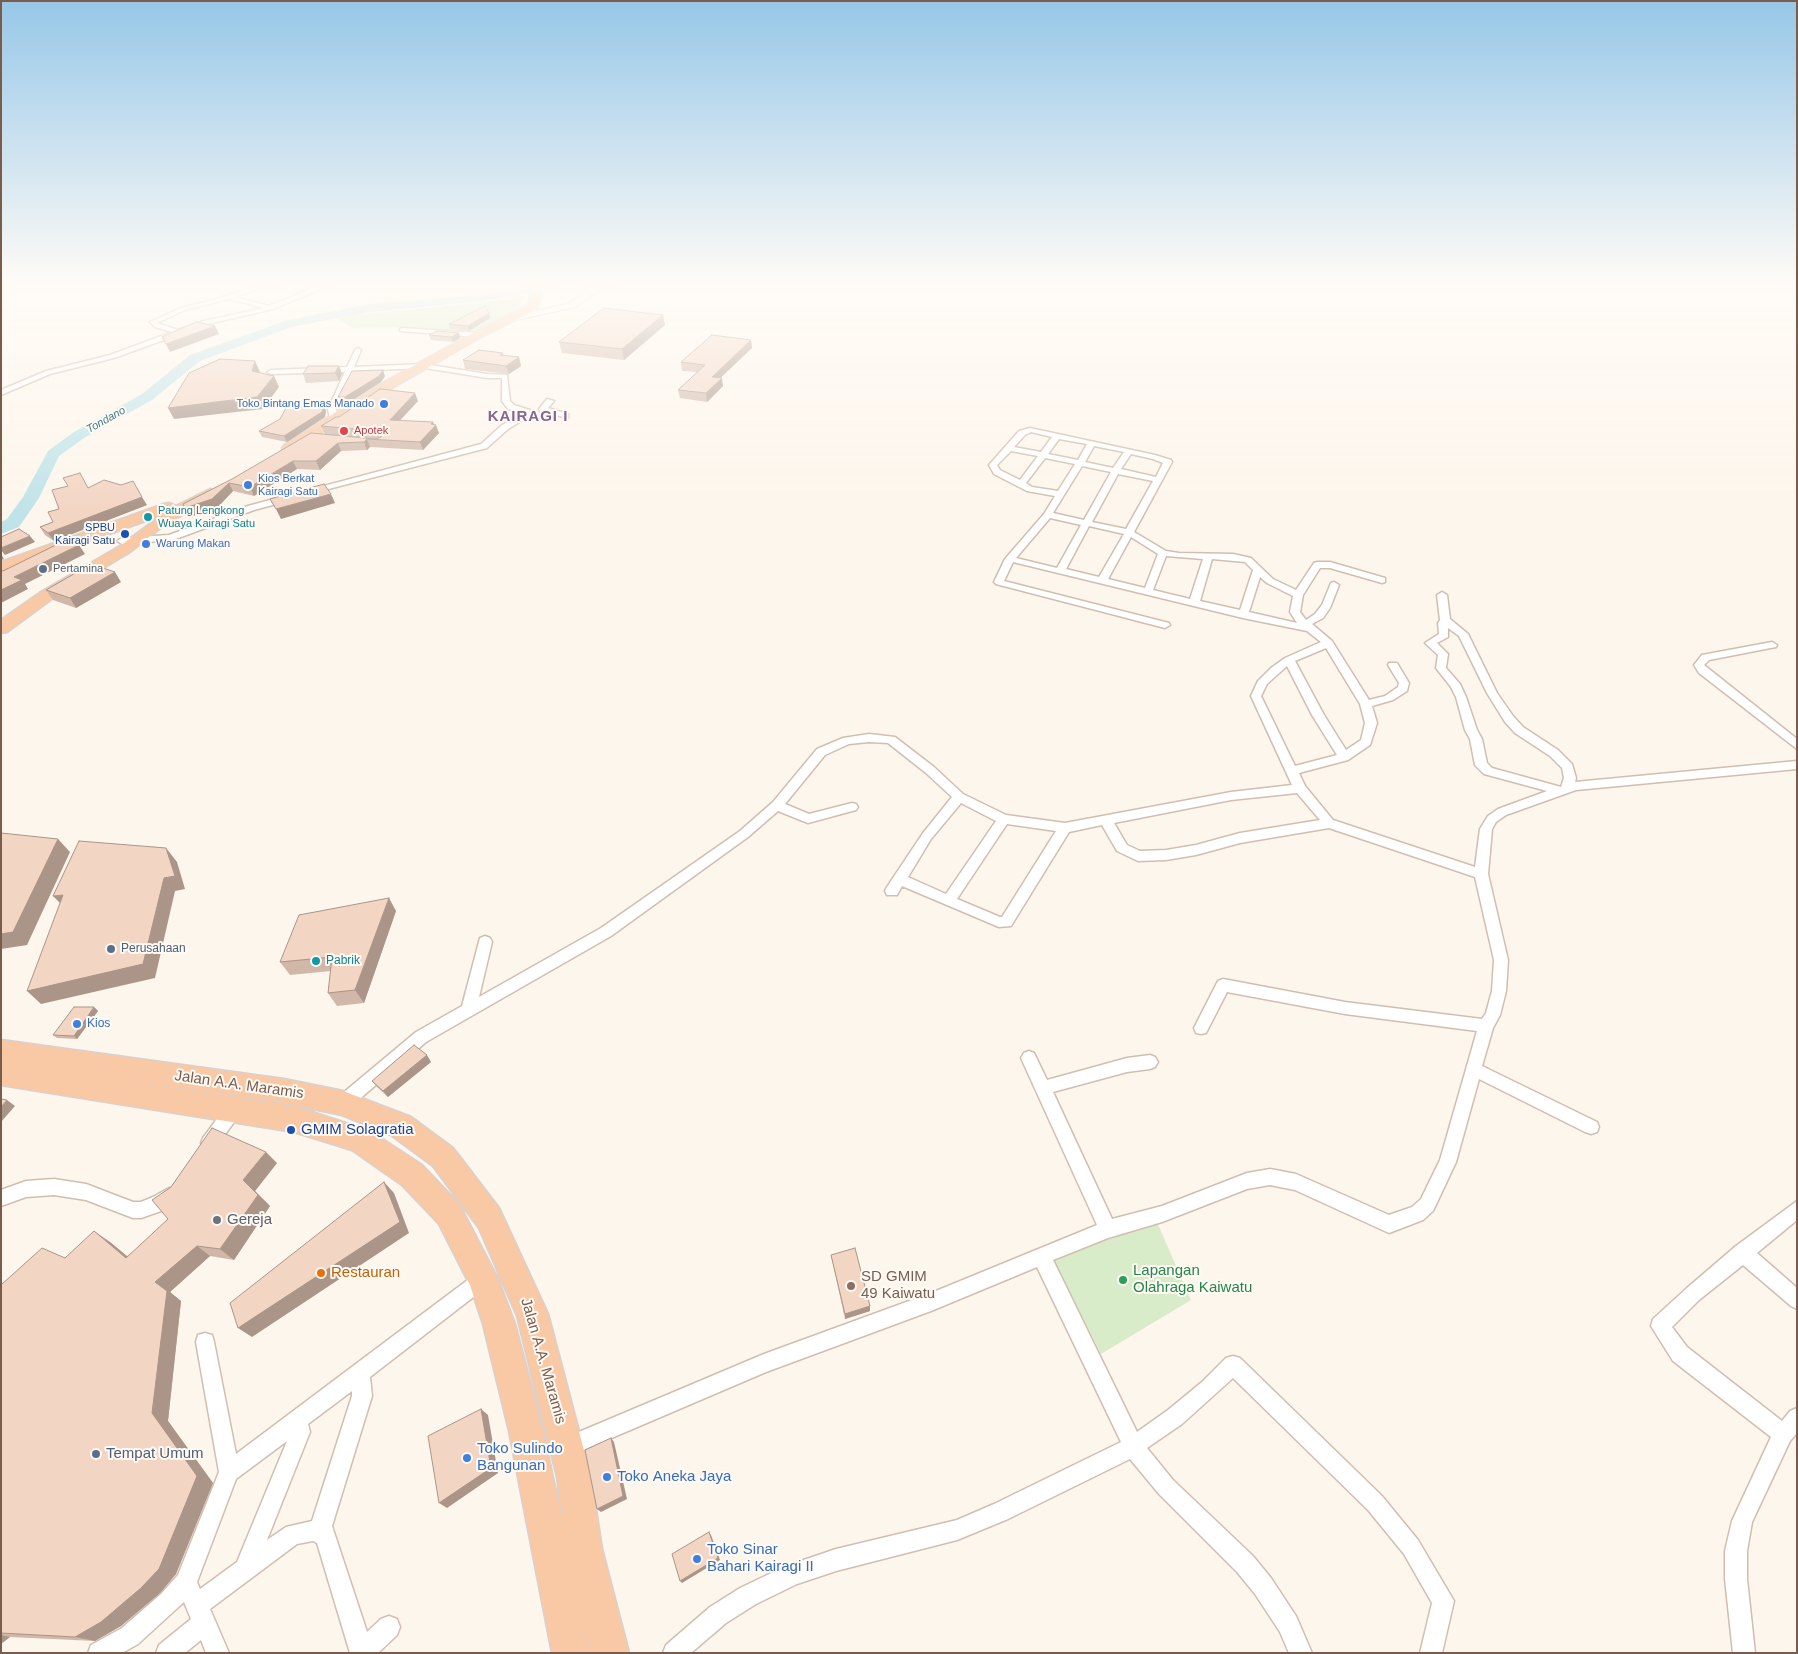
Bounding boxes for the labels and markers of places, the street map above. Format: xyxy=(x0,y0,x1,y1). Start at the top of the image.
place label: Toko Bintang Emas Manado xyxy=(236,397,374,411)
marker: Toko Bintang Emas Manado xyxy=(378,398,390,410)
place label: Apotek xyxy=(354,424,388,438)
marker: Apotek xyxy=(338,425,350,437)
place label: Kios Berkat Kairagi Satu xyxy=(258,472,318,498)
marker: Kios Berkat Kairagi Satu xyxy=(242,479,254,491)
place label: Patung Lengkong Wuaya Kairagi Satu xyxy=(158,504,255,530)
marker: Patung Lengkong Wuaya Kairagi Satu xyxy=(142,511,154,523)
place label: SPBU Kairagi Satu xyxy=(55,521,115,547)
marker: SPBU Kairagi Satu xyxy=(119,528,131,540)
place label: Warung Makan xyxy=(156,537,230,551)
marker: Warung Makan xyxy=(140,538,152,550)
place label: Pertamina xyxy=(53,562,103,576)
marker: Pertamina xyxy=(37,563,49,575)
place label: Perusahaan xyxy=(121,942,186,956)
marker: Perusahaan xyxy=(105,943,117,955)
place label: Pabrik xyxy=(326,954,360,968)
marker: Pabrik xyxy=(310,955,322,967)
place label: Kios xyxy=(87,1017,110,1031)
marker: Kios xyxy=(71,1018,83,1030)
place label: GMIM Solagratia xyxy=(301,1121,414,1139)
marker: GMIM Solagratia xyxy=(285,1124,297,1136)
place label: Gereja xyxy=(227,1211,272,1229)
marker: Gereja xyxy=(211,1214,223,1226)
place label: Lapangan Olahraga Kaiwatu xyxy=(1133,1262,1252,1297)
place label: Restauran xyxy=(331,1264,400,1282)
marker: Restauran xyxy=(315,1267,327,1279)
place label: SD GMIM 49 Kaiwatu xyxy=(861,1268,935,1303)
marker: Lapangan Olahraga Kaiwatu xyxy=(1117,1274,1129,1286)
marker: SD GMIM 49 Kaiwatu xyxy=(845,1280,857,1292)
place label: Toko Sulindo Bangunan xyxy=(477,1440,563,1475)
place label: Tempat Umum xyxy=(106,1445,204,1463)
marker: Tempat Umum xyxy=(90,1448,102,1460)
marker: Toko Sulindo Bangunan xyxy=(461,1452,473,1464)
place label: Toko Aneka Jaya xyxy=(617,1468,731,1486)
marker: Toko Aneka Jaya xyxy=(601,1471,613,1483)
place label: Toko Sinar Bahari Kairagi II xyxy=(707,1541,814,1576)
marker: Toko Sinar Bahari Kairagi II xyxy=(691,1553,703,1565)

